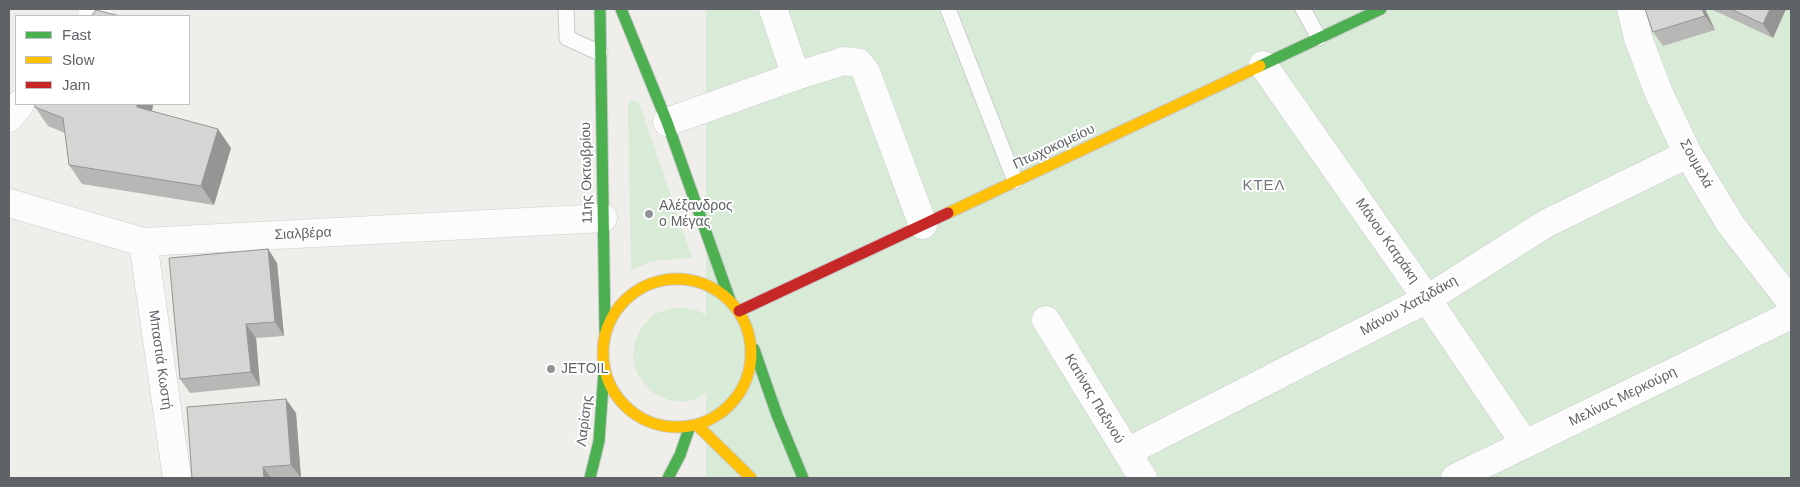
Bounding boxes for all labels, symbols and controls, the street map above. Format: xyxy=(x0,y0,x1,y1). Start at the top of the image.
legend xyxy=(15,15,190,105)
text: Fast xyxy=(62,26,91,43)
text: Slow xyxy=(62,51,95,68)
text: Jam xyxy=(62,76,90,93)
street label: Πτωχοκομείου xyxy=(1010,121,1098,173)
street label: 11ης Οκτωβρίου xyxy=(578,122,596,224)
street label: Σουμελά xyxy=(1676,137,1716,191)
district label: ΚΤΕΛ xyxy=(1242,177,1286,195)
street label: Μάνου Κατράκη xyxy=(1352,195,1422,287)
place label: Αλέξανδρος ο Μέγας xyxy=(659,198,733,230)
marker: Αλέξανδρος ο Μέγας xyxy=(643,208,655,220)
street label: Σιαλβέρα xyxy=(274,224,332,244)
street label: Μάνου Χατζιδάκη xyxy=(1357,272,1461,340)
street label: Μπαστιά Κωστή xyxy=(145,309,175,411)
street label: Κατίνας Παξινού xyxy=(1061,351,1127,447)
place label: JETOIL xyxy=(561,361,608,377)
marker: JETOIL xyxy=(545,363,557,375)
street label: Μελίνας Μερκούρη xyxy=(1566,364,1680,430)
street label: Λαρίσης xyxy=(574,394,596,448)

